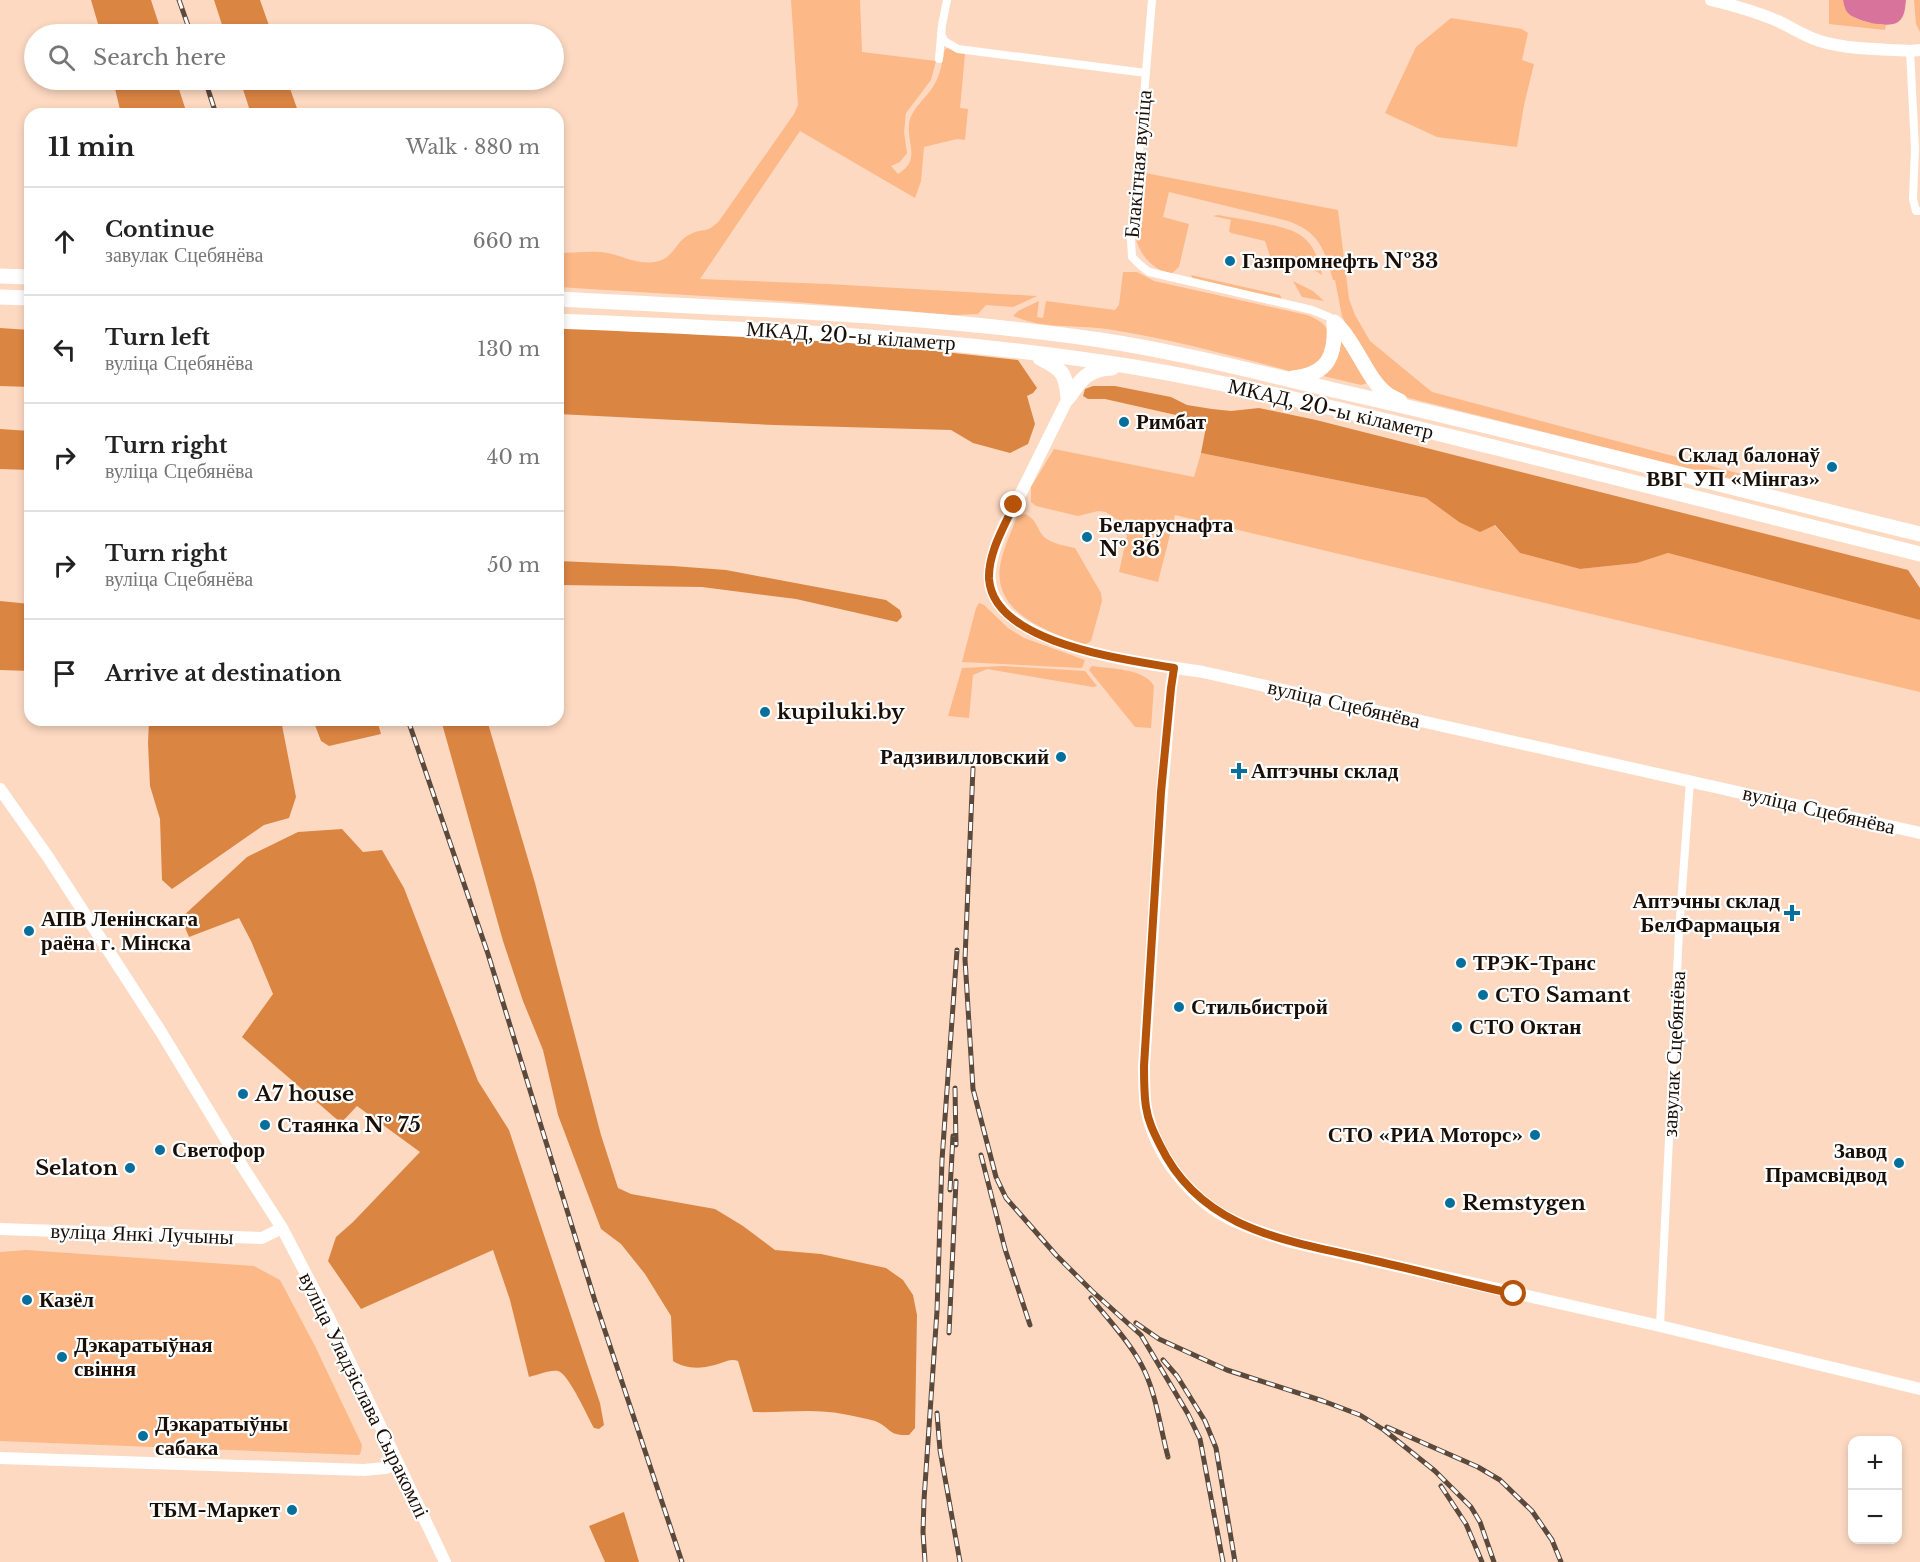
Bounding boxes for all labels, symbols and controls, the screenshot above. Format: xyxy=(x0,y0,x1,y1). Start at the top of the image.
search box xyxy=(24,24,564,90)
icon: search xyxy=(45,41,78,74)
text: Search here xyxy=(93,44,226,71)
street label: Блакітная вуліца xyxy=(1119,88,1157,239)
text: 11 min xyxy=(48,131,135,163)
text: Walk · 880 m xyxy=(406,135,540,159)
text: Continue xyxy=(105,216,214,243)
icon: ahead xyxy=(48,225,81,258)
text: 660 m xyxy=(473,229,540,253)
text: завулак Сцебянёва xyxy=(105,243,263,267)
place label: Газпромнефть №33 xyxy=(1242,248,1438,274)
marker: Газпромнефть №33 xyxy=(1223,254,1237,268)
street label: МКАД, 20-ы кіламетр xyxy=(745,316,957,356)
text: Turn left xyxy=(105,324,210,351)
icon: left xyxy=(48,333,81,366)
text: 130 m xyxy=(477,337,540,361)
text: вуліца Сцебянёва xyxy=(105,351,253,375)
street label: МКАД, 20-ы кіламетр xyxy=(1226,373,1436,445)
place label: Римбат xyxy=(1136,409,1207,435)
marker: Римбат xyxy=(1117,415,1131,429)
text: Turn right xyxy=(105,432,227,459)
icon: right xyxy=(48,441,81,474)
place label: Склад балонаў ВВГ УП «Мінгаз» xyxy=(1646,442,1820,492)
text: 40 m xyxy=(487,445,540,469)
text: вуліца Сцебянёва xyxy=(105,459,253,483)
marker: Склад балонаў ВВГ УП «Мінгаз» xyxy=(1825,460,1839,474)
route end xyxy=(1000,491,1026,517)
place label: Беларуснафта № 36 xyxy=(1099,512,1234,562)
marker: Беларуснафта № 36 xyxy=(1080,530,1094,544)
text: Turn right xyxy=(105,540,227,567)
icon: right xyxy=(48,549,81,582)
text: 50 m xyxy=(487,553,540,577)
text: вуліца Сцебянёва xyxy=(105,567,253,591)
icon: arrive xyxy=(48,657,81,690)
text: Arrive at destination xyxy=(105,660,342,687)
street label: вуліца Сцебянёва xyxy=(1265,674,1423,734)
place label: kupiluki.by xyxy=(777,699,905,725)
marker: kupiluki.by xyxy=(758,705,772,719)
place label: Радзивилловский xyxy=(880,744,1049,770)
marker: Радзивилловский xyxy=(1054,750,1068,764)
place label: Аптэчны склад xyxy=(1251,758,1399,784)
marker: Аптэчны склад xyxy=(1232,764,1246,778)
street label: вуліца Сцебянёва xyxy=(1740,780,1898,840)
place label: Аптэчны склад БелФармацыя xyxy=(1633,888,1780,938)
place label: АПВ Ленінскага раёна г. Мінска xyxy=(41,906,199,956)
marker: Аптэчны склад БелФармацыя xyxy=(1785,906,1799,920)
marker: АПВ Ленінскага раёна г. Мінска xyxy=(22,924,36,938)
place label: ТРЭК-Транс xyxy=(1473,950,1596,976)
marker: ТРЭК-Транс xyxy=(1454,956,1468,970)
street label: завулак Сцебянёва xyxy=(1657,970,1691,1138)
place label: СТО Samant xyxy=(1495,982,1630,1008)
marker: СТО Samant xyxy=(1476,988,1490,1002)
place label: Стильбистрой xyxy=(1191,994,1328,1020)
marker: Стильбистрой xyxy=(1172,1000,1186,1014)
place label: СТО Октан xyxy=(1469,1014,1581,1040)
marker: СТО Октан xyxy=(1450,1020,1464,1034)
place label: A7 house xyxy=(254,1081,354,1107)
marker: A7 house xyxy=(236,1087,250,1101)
place label: Стаянка № 75 xyxy=(277,1112,421,1138)
marker: Стаянка № 75 xyxy=(258,1118,272,1132)
place label: СТО «РИА Моторс» xyxy=(1328,1122,1523,1148)
marker: СТО «РИА Моторс» xyxy=(1528,1128,1542,1142)
place label: Светофор xyxy=(172,1137,265,1163)
place label: Завод Прамсвідвод xyxy=(1765,1138,1887,1188)
marker: Светофор xyxy=(153,1143,167,1157)
place label: Selaton xyxy=(35,1155,118,1181)
marker: Завод Прамсвідвод xyxy=(1892,1156,1906,1170)
marker: Selaton xyxy=(123,1161,137,1175)
place label: Remstygen xyxy=(1462,1190,1586,1216)
marker: Remstygen xyxy=(1443,1196,1457,1210)
street label: вуліца Янкі Лучыны xyxy=(50,1218,234,1250)
street label: вуліца Уладзіслава Сыракомлі xyxy=(293,1268,435,1522)
route start xyxy=(1500,1280,1526,1306)
place label: Казёл xyxy=(39,1287,94,1313)
marker: Казёл xyxy=(20,1293,34,1307)
place label: Дэкаратыўная свіння xyxy=(74,1332,213,1382)
marker: Дэкаратыўная свіння xyxy=(55,1350,69,1364)
place label: Дэкаратыўны сабака xyxy=(155,1411,288,1461)
marker: Дэкаратыўны сабака xyxy=(136,1429,150,1443)
map controls xyxy=(1848,1436,1902,1544)
button: + xyxy=(1848,1436,1902,1490)
button: − xyxy=(1848,1490,1902,1544)
place label: ТБМ-Маркет xyxy=(149,1497,281,1523)
marker: ТБМ-Маркет xyxy=(285,1503,299,1517)

